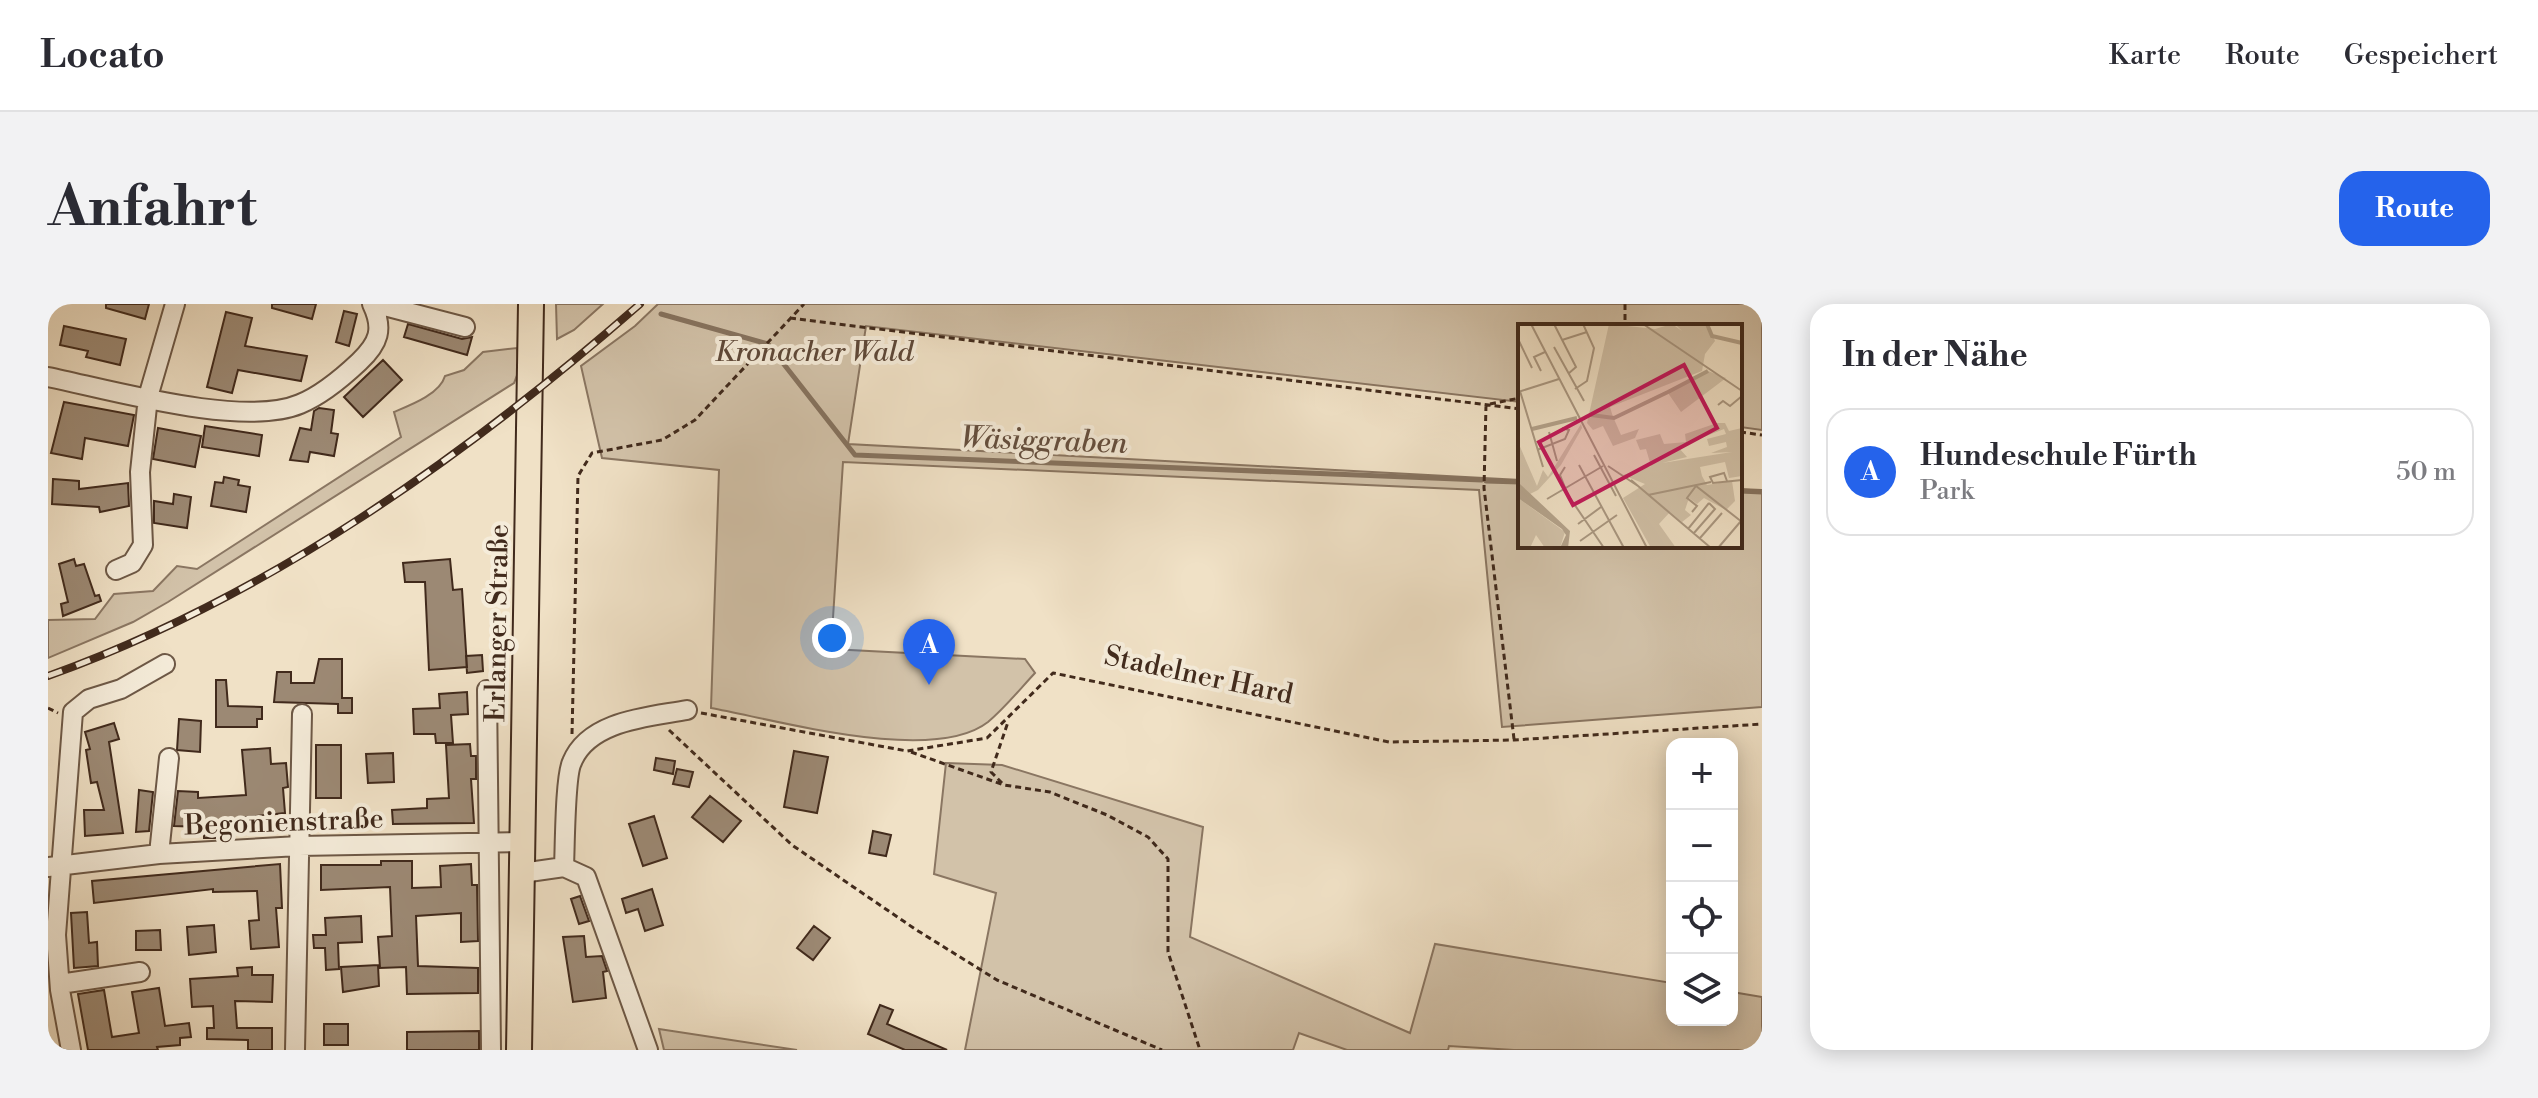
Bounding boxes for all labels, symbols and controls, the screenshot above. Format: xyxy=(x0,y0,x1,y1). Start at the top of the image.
text: Locato xyxy=(40,32,165,79)
text: Karte xyxy=(2109,38,2181,73)
text: Route xyxy=(2225,38,2300,73)
text: Gespeichert xyxy=(2344,38,2498,73)
button: Route xyxy=(2339,171,2490,246)
text: Anfahrt xyxy=(48,173,257,243)
inset map xyxy=(1518,324,1742,548)
park label: Kronacher Wald xyxy=(715,335,914,370)
text: In der Nähe xyxy=(1842,335,2028,377)
water label: Wäsiggraben xyxy=(960,419,1128,463)
text: Hundeschule Fürth xyxy=(1920,437,2197,475)
text: A xyxy=(1861,456,1879,488)
text: 50 m xyxy=(2396,456,2456,488)
text: Park xyxy=(1920,475,1974,507)
street label: Erlanger Straße xyxy=(478,524,517,722)
your location xyxy=(812,618,852,658)
pin: A xyxy=(903,619,955,685)
street label: Stadelner Hard xyxy=(1101,638,1296,713)
map controls xyxy=(1666,738,1738,1026)
button: + xyxy=(1666,738,1738,810)
street label: Begonienstraße xyxy=(183,802,384,843)
button: − xyxy=(1666,810,1738,882)
button: locate xyxy=(1666,882,1738,954)
button: layers xyxy=(1666,954,1738,1026)

